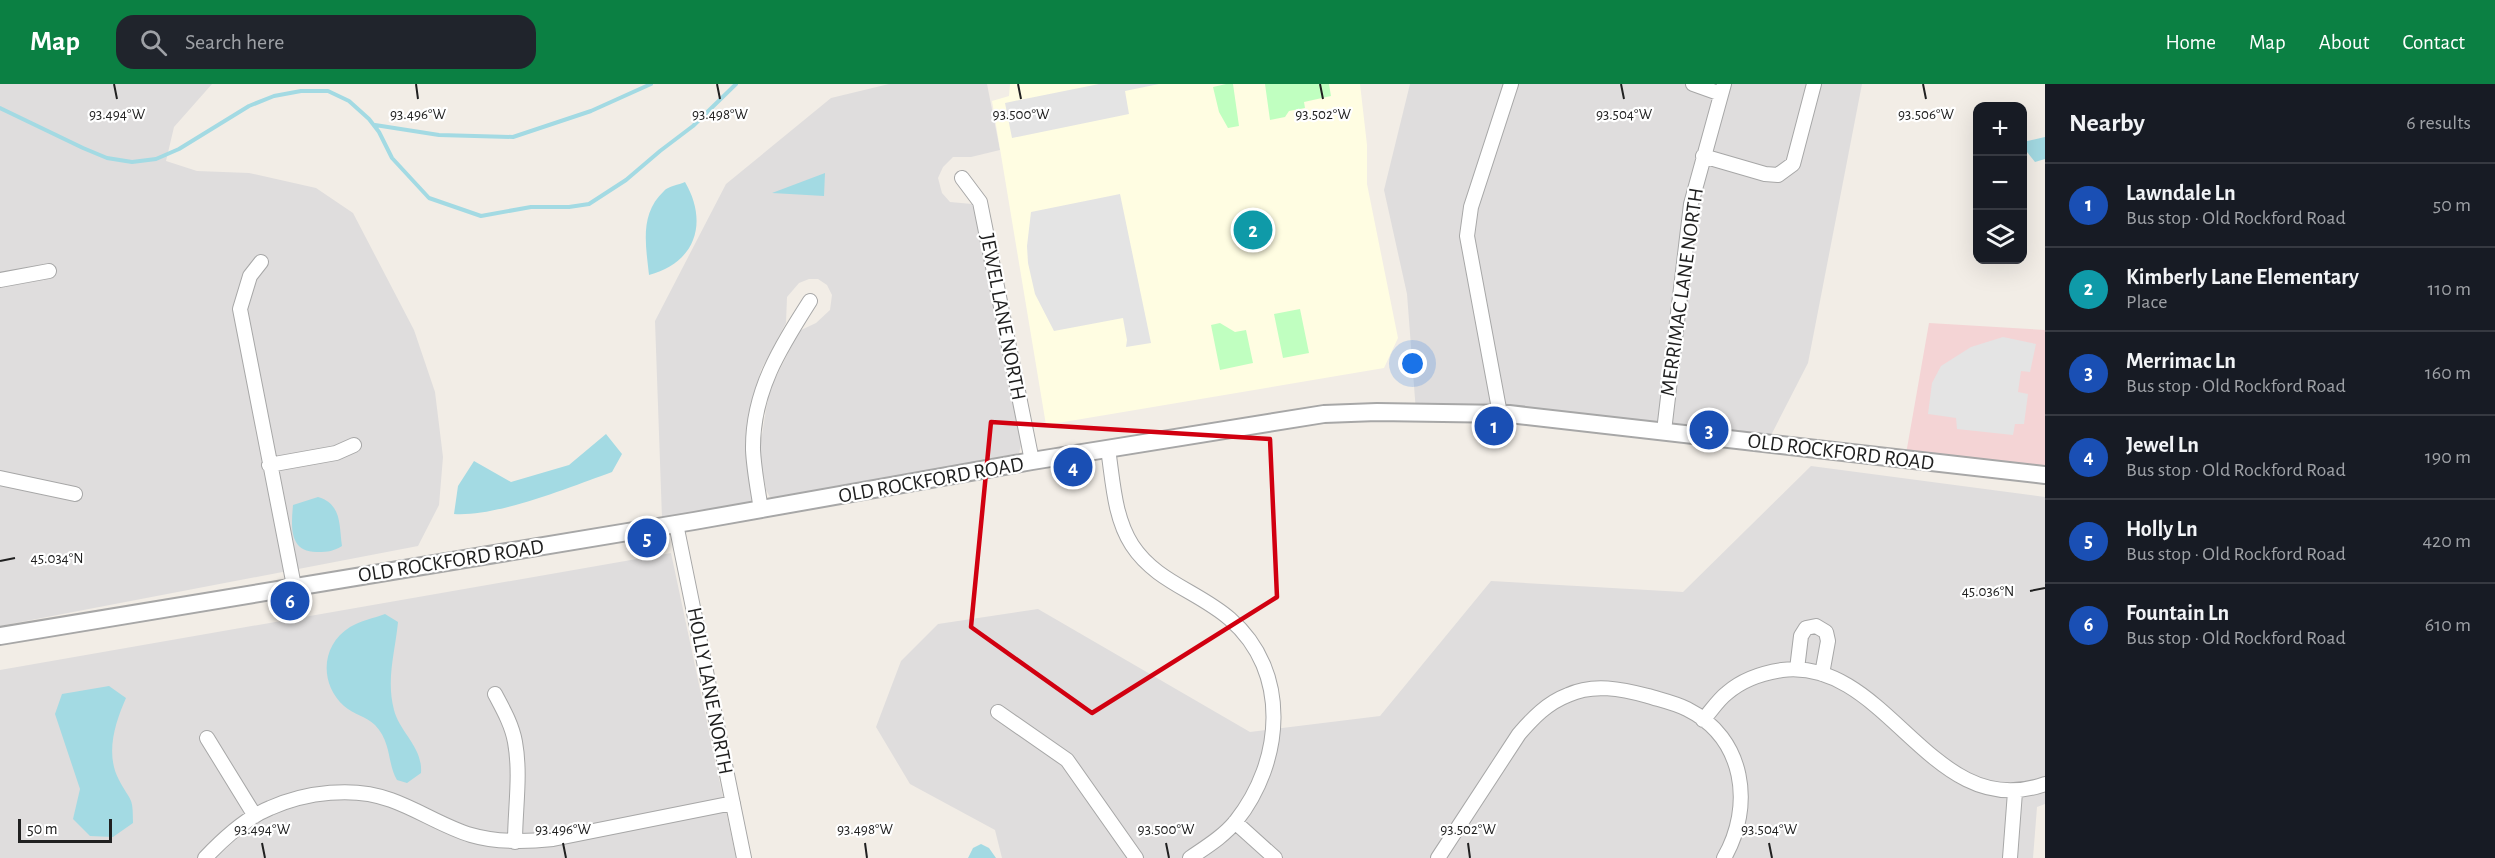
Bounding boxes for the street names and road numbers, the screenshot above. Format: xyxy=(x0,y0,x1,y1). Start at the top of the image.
street label: MERRIMAC LANE NORTH xyxy=(1657,187,1707,397)
street label: JEWEL LANE NORTH xyxy=(977,232,1029,402)
street label: OLD ROCKFORD ROAD xyxy=(1747,430,1935,474)
street label: OLD ROCKFORD ROAD xyxy=(837,453,1025,507)
street label: OLD ROCKFORD ROAD xyxy=(357,536,545,586)
street label: HOLLY LANE NORTH xyxy=(683,606,737,776)

